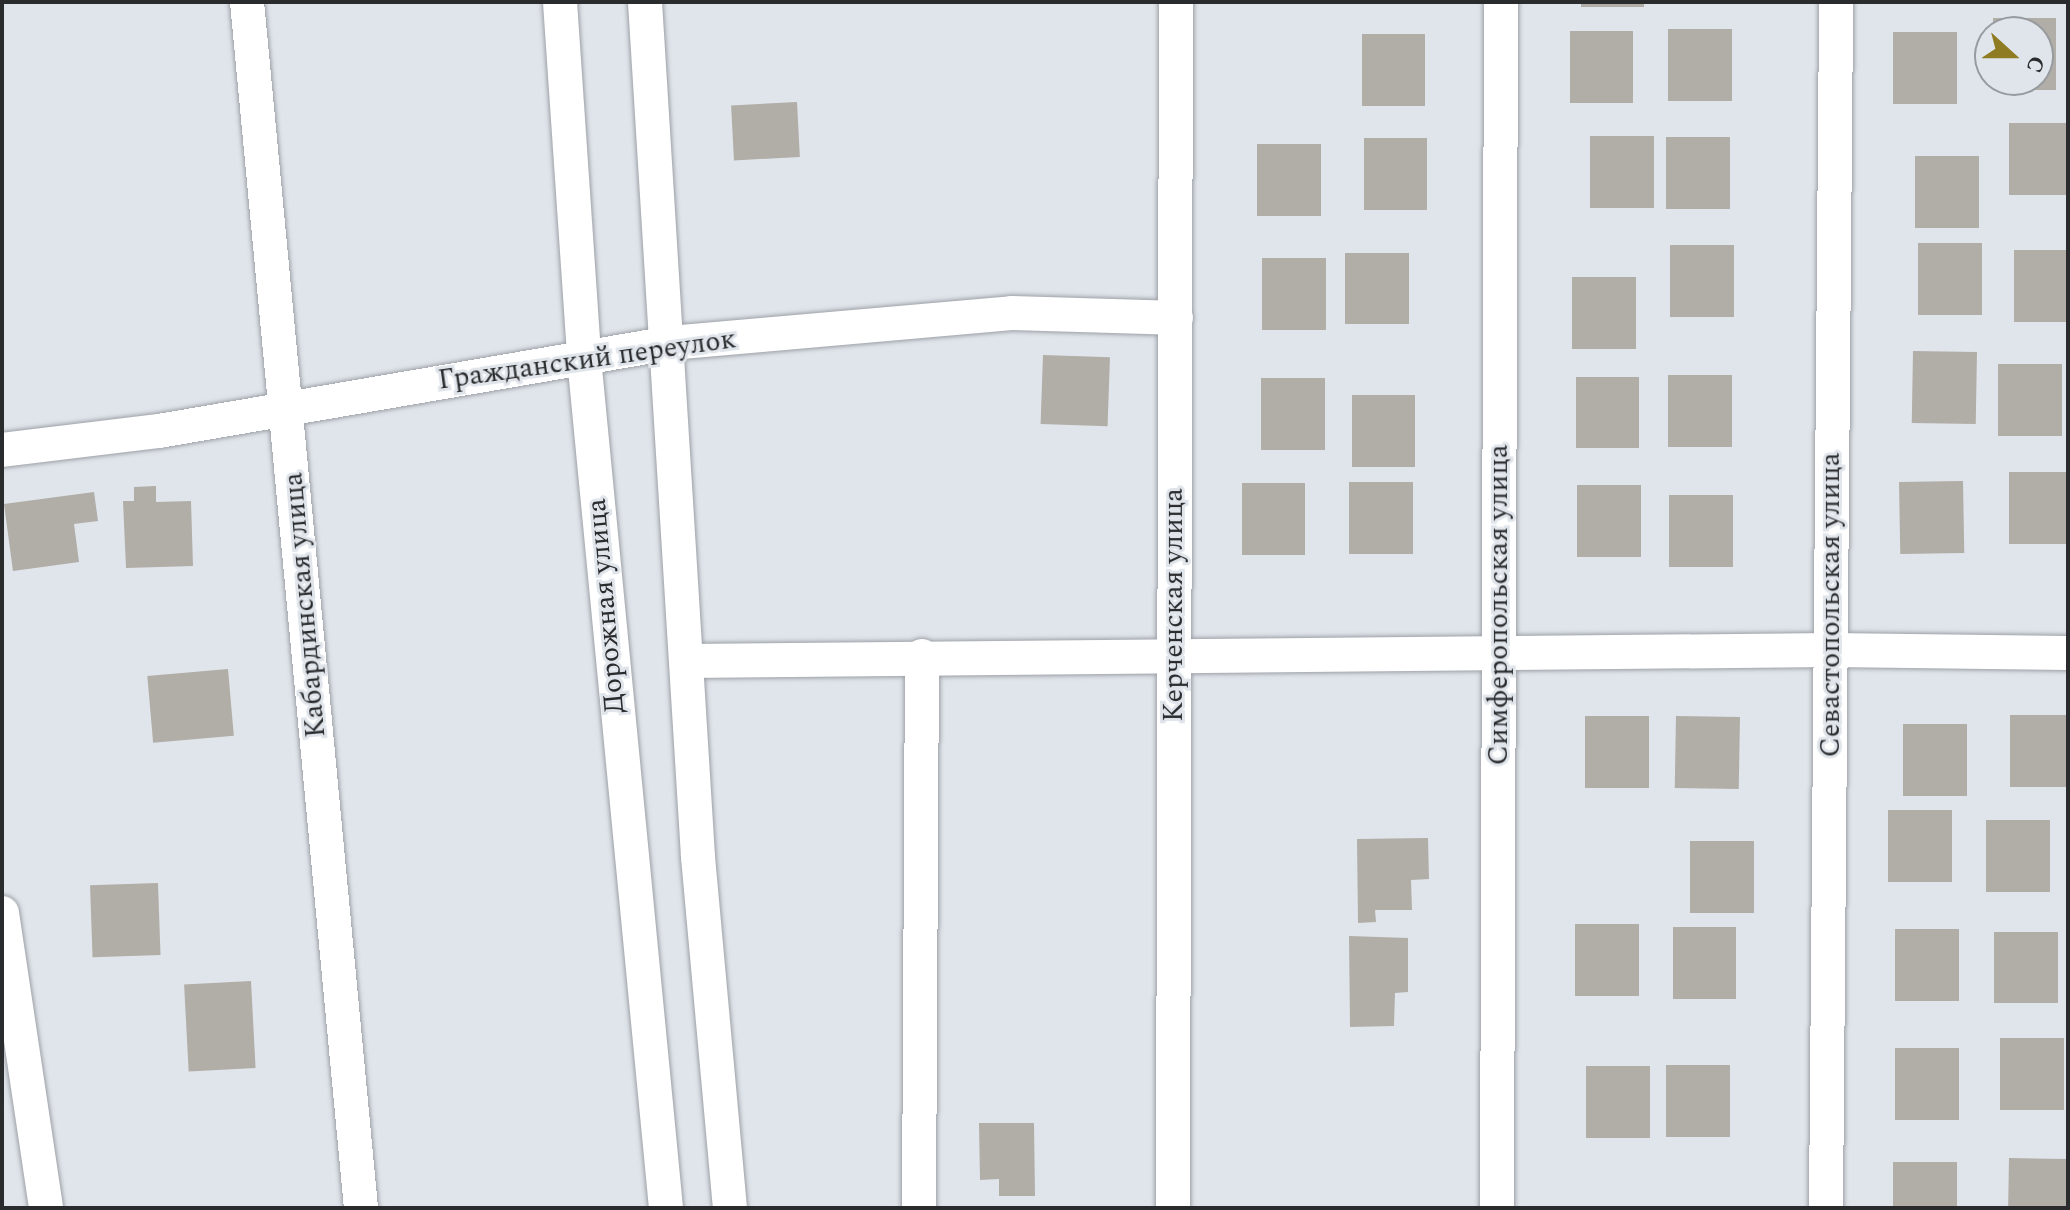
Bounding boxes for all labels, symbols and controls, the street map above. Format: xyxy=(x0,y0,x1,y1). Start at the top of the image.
north arrow xyxy=(1974,16,2054,96)
text: С xyxy=(2017,51,2053,77)
street label: Гражданский переулок xyxy=(436,322,738,398)
street label: Симферопольская улица xyxy=(1482,445,1516,765)
street label: Севастопольская улица xyxy=(1814,453,1848,757)
street label: Кабардинская улица xyxy=(277,471,333,739)
street label: Керченская улица xyxy=(1157,488,1191,722)
street label: Дорожная улица xyxy=(580,497,632,715)

